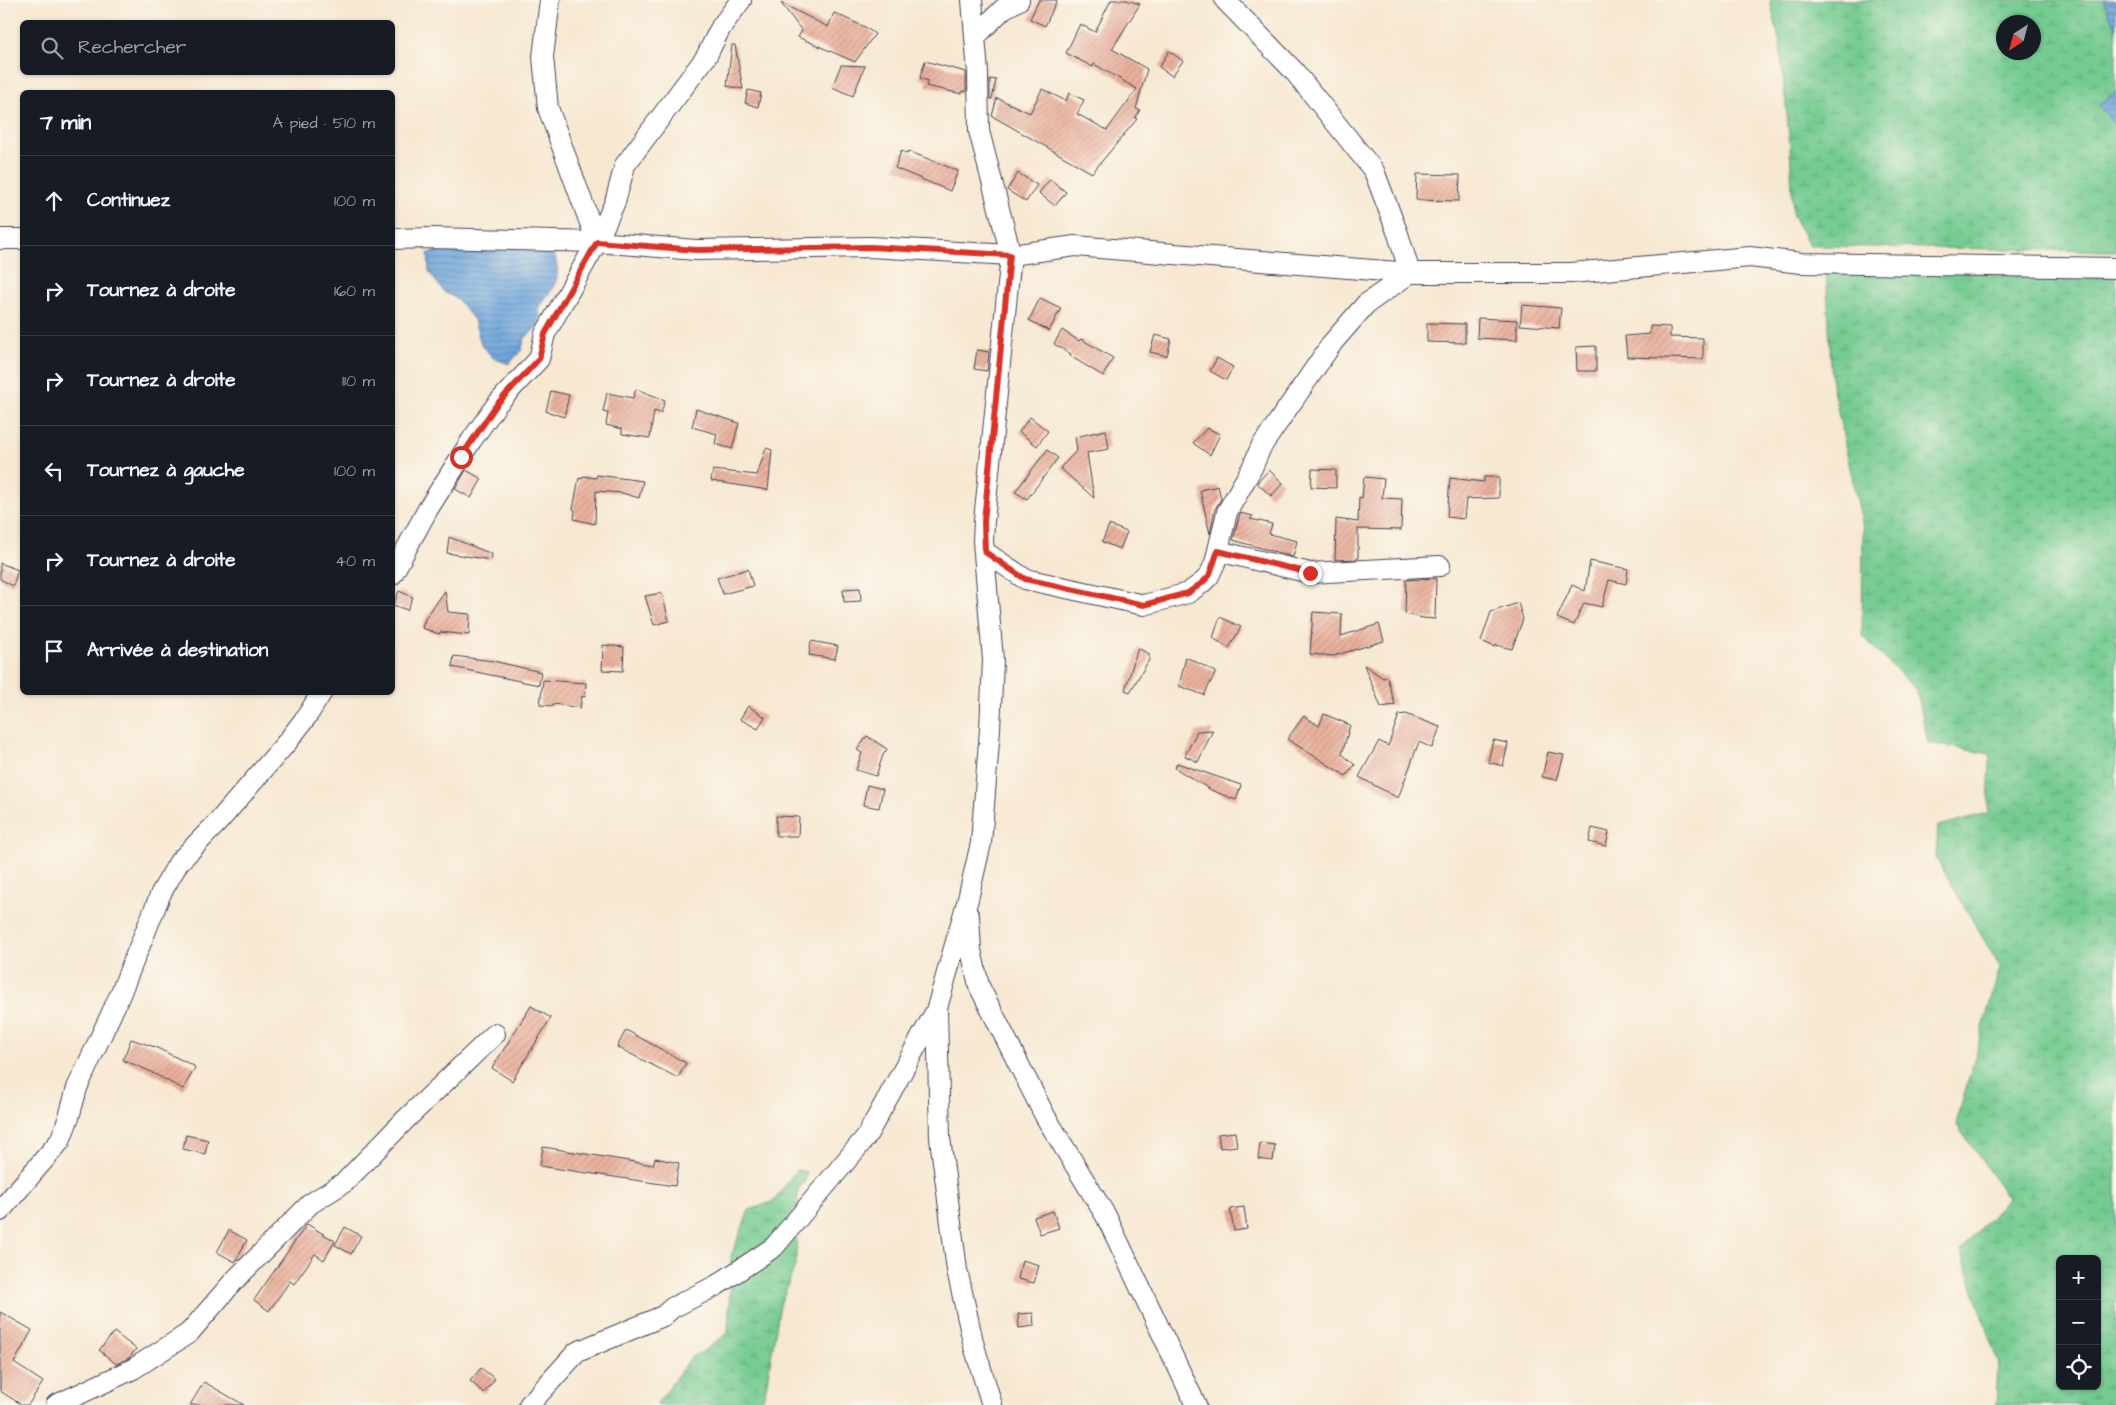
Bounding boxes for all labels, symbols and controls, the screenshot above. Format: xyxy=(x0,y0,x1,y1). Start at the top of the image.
north arrow xyxy=(1996,15,2041,60)
search box xyxy=(20,20,395,75)
icon: search xyxy=(38,34,66,62)
text: Rechercher xyxy=(78,34,186,61)
text: 7 min xyxy=(40,108,91,137)
text: À pied · 510 m xyxy=(273,112,375,134)
icon: ahead xyxy=(40,187,68,215)
text: Continuez xyxy=(87,187,170,214)
text: 100 m xyxy=(334,190,375,212)
icon: right xyxy=(40,277,68,305)
text: Tournez à droite xyxy=(87,277,235,304)
text: 160 m xyxy=(334,280,375,302)
icon: right xyxy=(40,367,68,395)
text: Tournez à droite xyxy=(87,367,235,394)
text: 110 m xyxy=(342,370,375,392)
route start xyxy=(450,446,473,469)
icon: left xyxy=(40,457,68,485)
text: Tournez à gauche xyxy=(87,457,245,484)
text: 100 m xyxy=(334,460,375,482)
icon: right xyxy=(40,547,68,575)
text: Tournez à droite xyxy=(87,547,235,574)
text: 40 m xyxy=(335,550,375,572)
route end xyxy=(1299,562,1322,585)
icon: arrive xyxy=(40,637,68,665)
text: Arrivée à destination xyxy=(87,637,268,664)
map controls xyxy=(2056,1255,2101,1390)
button: + xyxy=(2056,1255,2101,1300)
button: − xyxy=(2056,1300,2101,1345)
button: locate xyxy=(2056,1345,2101,1390)

